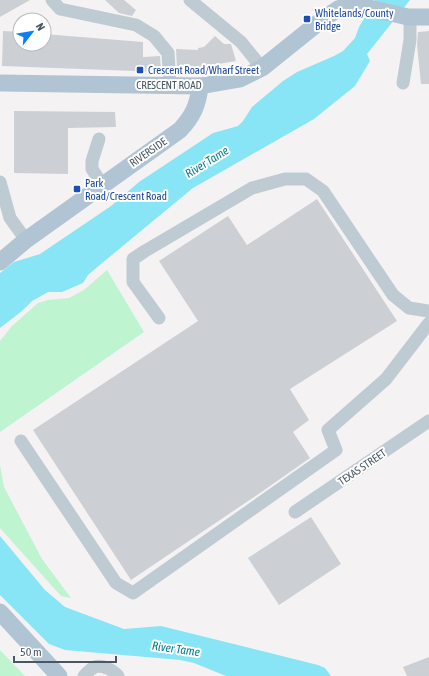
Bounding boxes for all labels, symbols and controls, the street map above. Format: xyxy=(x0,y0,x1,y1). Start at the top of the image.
place label: Whitelands/County Bridge xyxy=(315,7,394,32)
north arrow xyxy=(12,12,52,52)
marker: Whitelands/County Bridge xyxy=(302,14,312,24)
text: N xyxy=(34,21,47,33)
place label: Crescent Road/Wharf Street xyxy=(148,64,259,76)
marker: Crescent Road/Wharf Street xyxy=(135,65,145,75)
street label: CRESCENT ROAD xyxy=(136,79,202,91)
street label: RIVERSIDE xyxy=(127,135,169,169)
water label: River Tame xyxy=(183,143,232,181)
place label: Park Road/Crescent Road xyxy=(85,177,167,202)
marker: Park Road/Crescent Road xyxy=(72,184,82,194)
street label: TEXAS STREET xyxy=(336,447,388,487)
scale bar xyxy=(14,638,116,664)
water label: River Tame xyxy=(151,639,201,659)
text: 50 m xyxy=(20,645,42,659)

